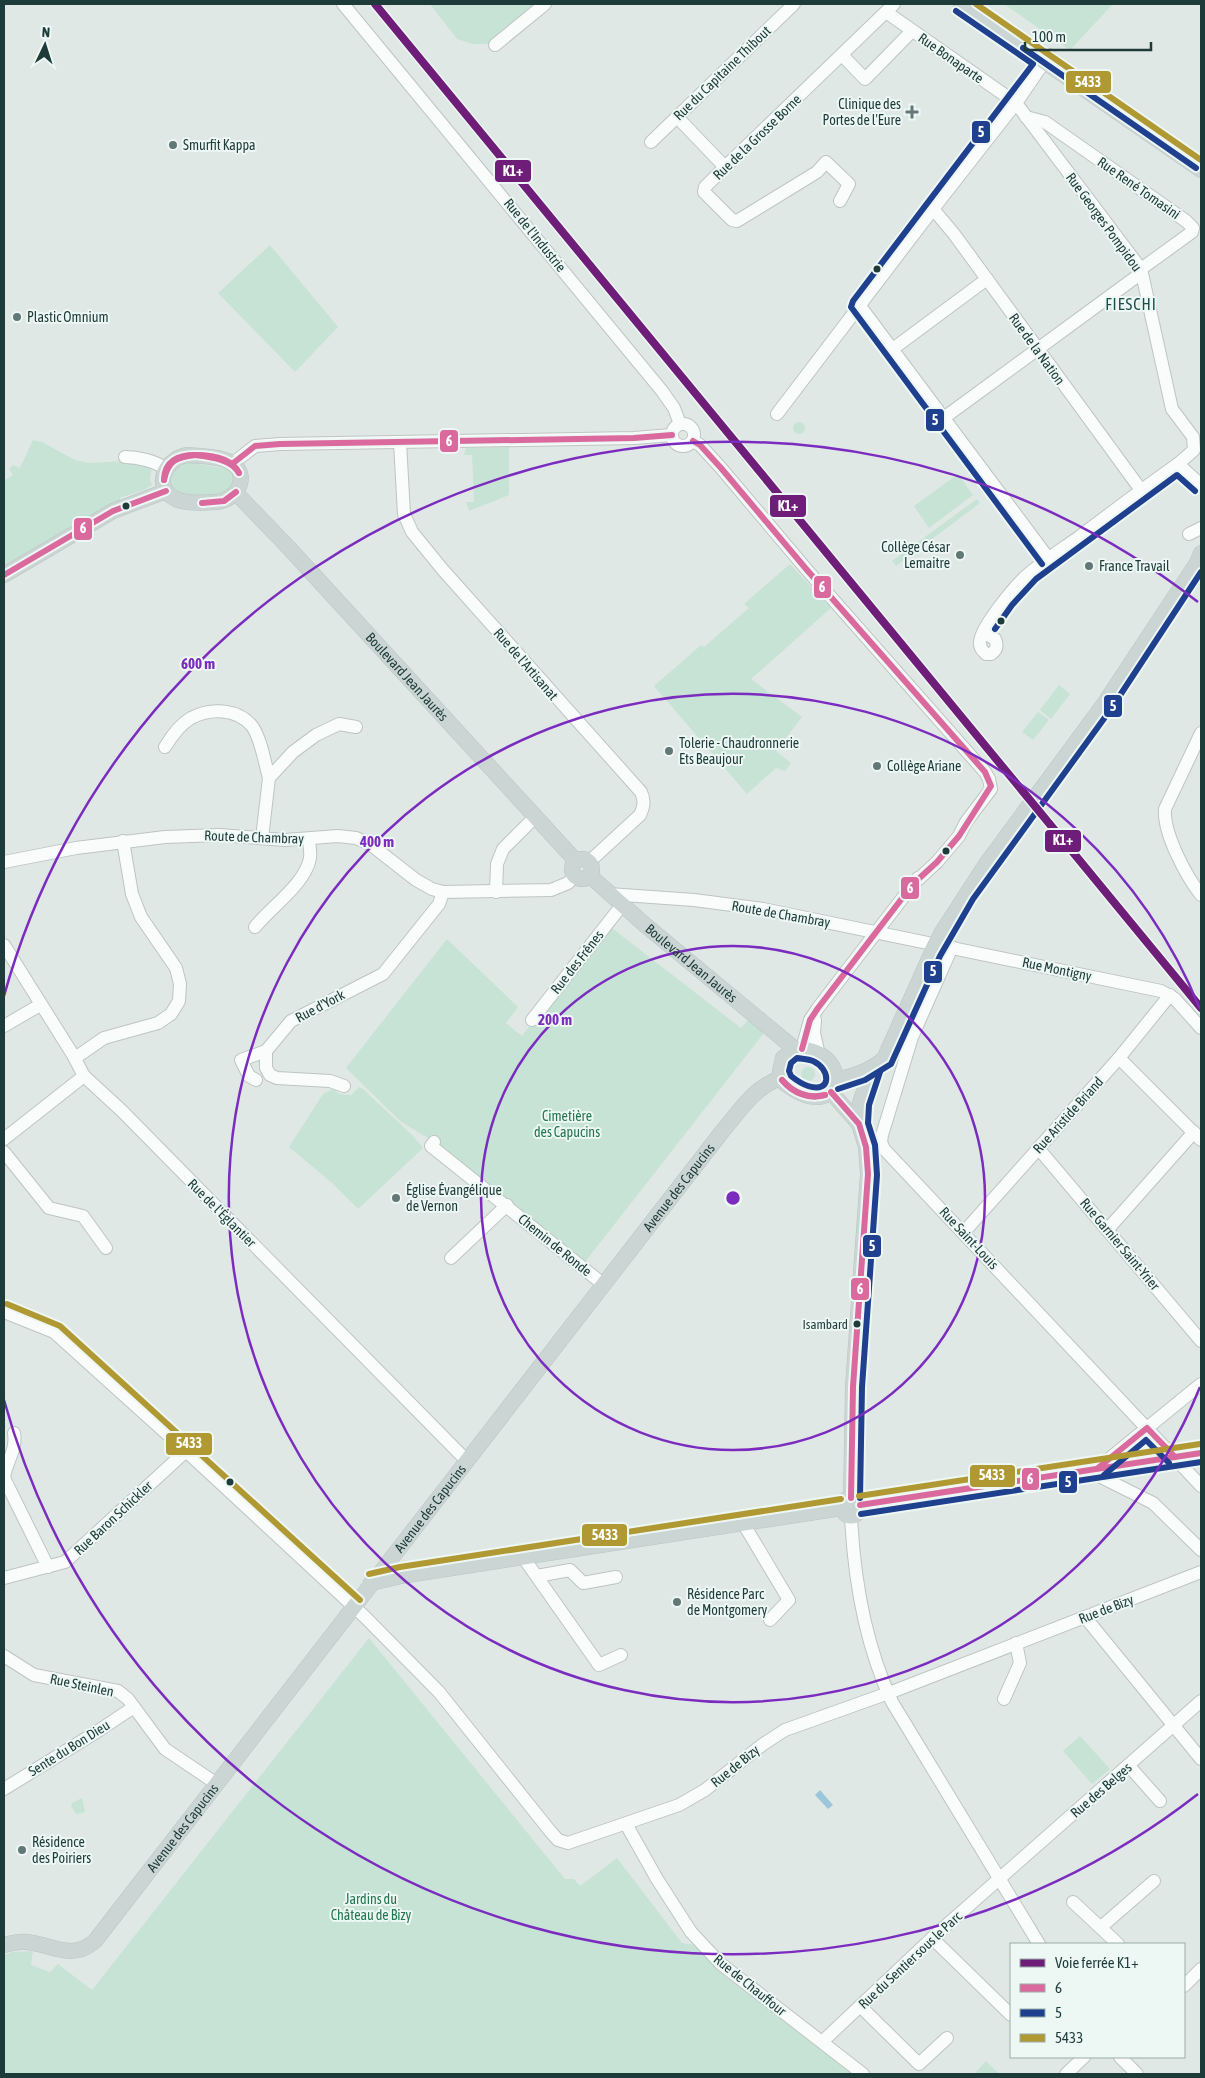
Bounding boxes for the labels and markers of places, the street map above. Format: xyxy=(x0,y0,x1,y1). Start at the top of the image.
place label: Clinique des Portes de l'Eure xyxy=(822,96,901,128)
marker: Clinique des Portes de l'Eure xyxy=(905,105,919,119)
place label: Smurfit Kappa xyxy=(183,137,256,153)
marker: Smurfit Kappa xyxy=(167,139,179,151)
unlabelled marker xyxy=(872,264,882,274)
place label: Plastic Omnium xyxy=(27,309,108,325)
marker: Plastic Omnium xyxy=(11,311,23,323)
unlabelled marker xyxy=(121,501,131,511)
place label: Collège César Lemaitre xyxy=(881,539,951,571)
marker: Collège César Lemaitre xyxy=(954,549,966,561)
place label: France Travail xyxy=(1099,558,1170,574)
marker: France Travail xyxy=(1083,560,1095,572)
unlabelled marker xyxy=(996,616,1006,626)
place label: Tolerie - Chaudronnerie Ets Beaujour xyxy=(679,735,799,767)
marker: Tolerie - Chaudronnerie Ets Beaujour xyxy=(663,745,675,757)
place label: Collège Ariane xyxy=(887,758,961,774)
marker: Collège Ariane xyxy=(871,760,883,772)
unlabelled marker xyxy=(941,846,951,856)
place label: Église Évangélique de Vernon xyxy=(406,1182,502,1214)
centre of rings xyxy=(724,1189,742,1207)
marker: Église Évangélique de Vernon xyxy=(390,1192,402,1204)
place label: Isambard xyxy=(802,1317,848,1332)
marker: Isambard xyxy=(852,1319,862,1329)
unlabelled marker xyxy=(225,1477,235,1487)
place label: Résidence Parc de Montgomery xyxy=(687,1586,768,1618)
marker: Résidence Parc de Montgomery xyxy=(671,1596,683,1608)
place label: Résidence des Poiriers xyxy=(32,1834,91,1866)
marker: Résidence des Poiriers xyxy=(16,1844,28,1856)

